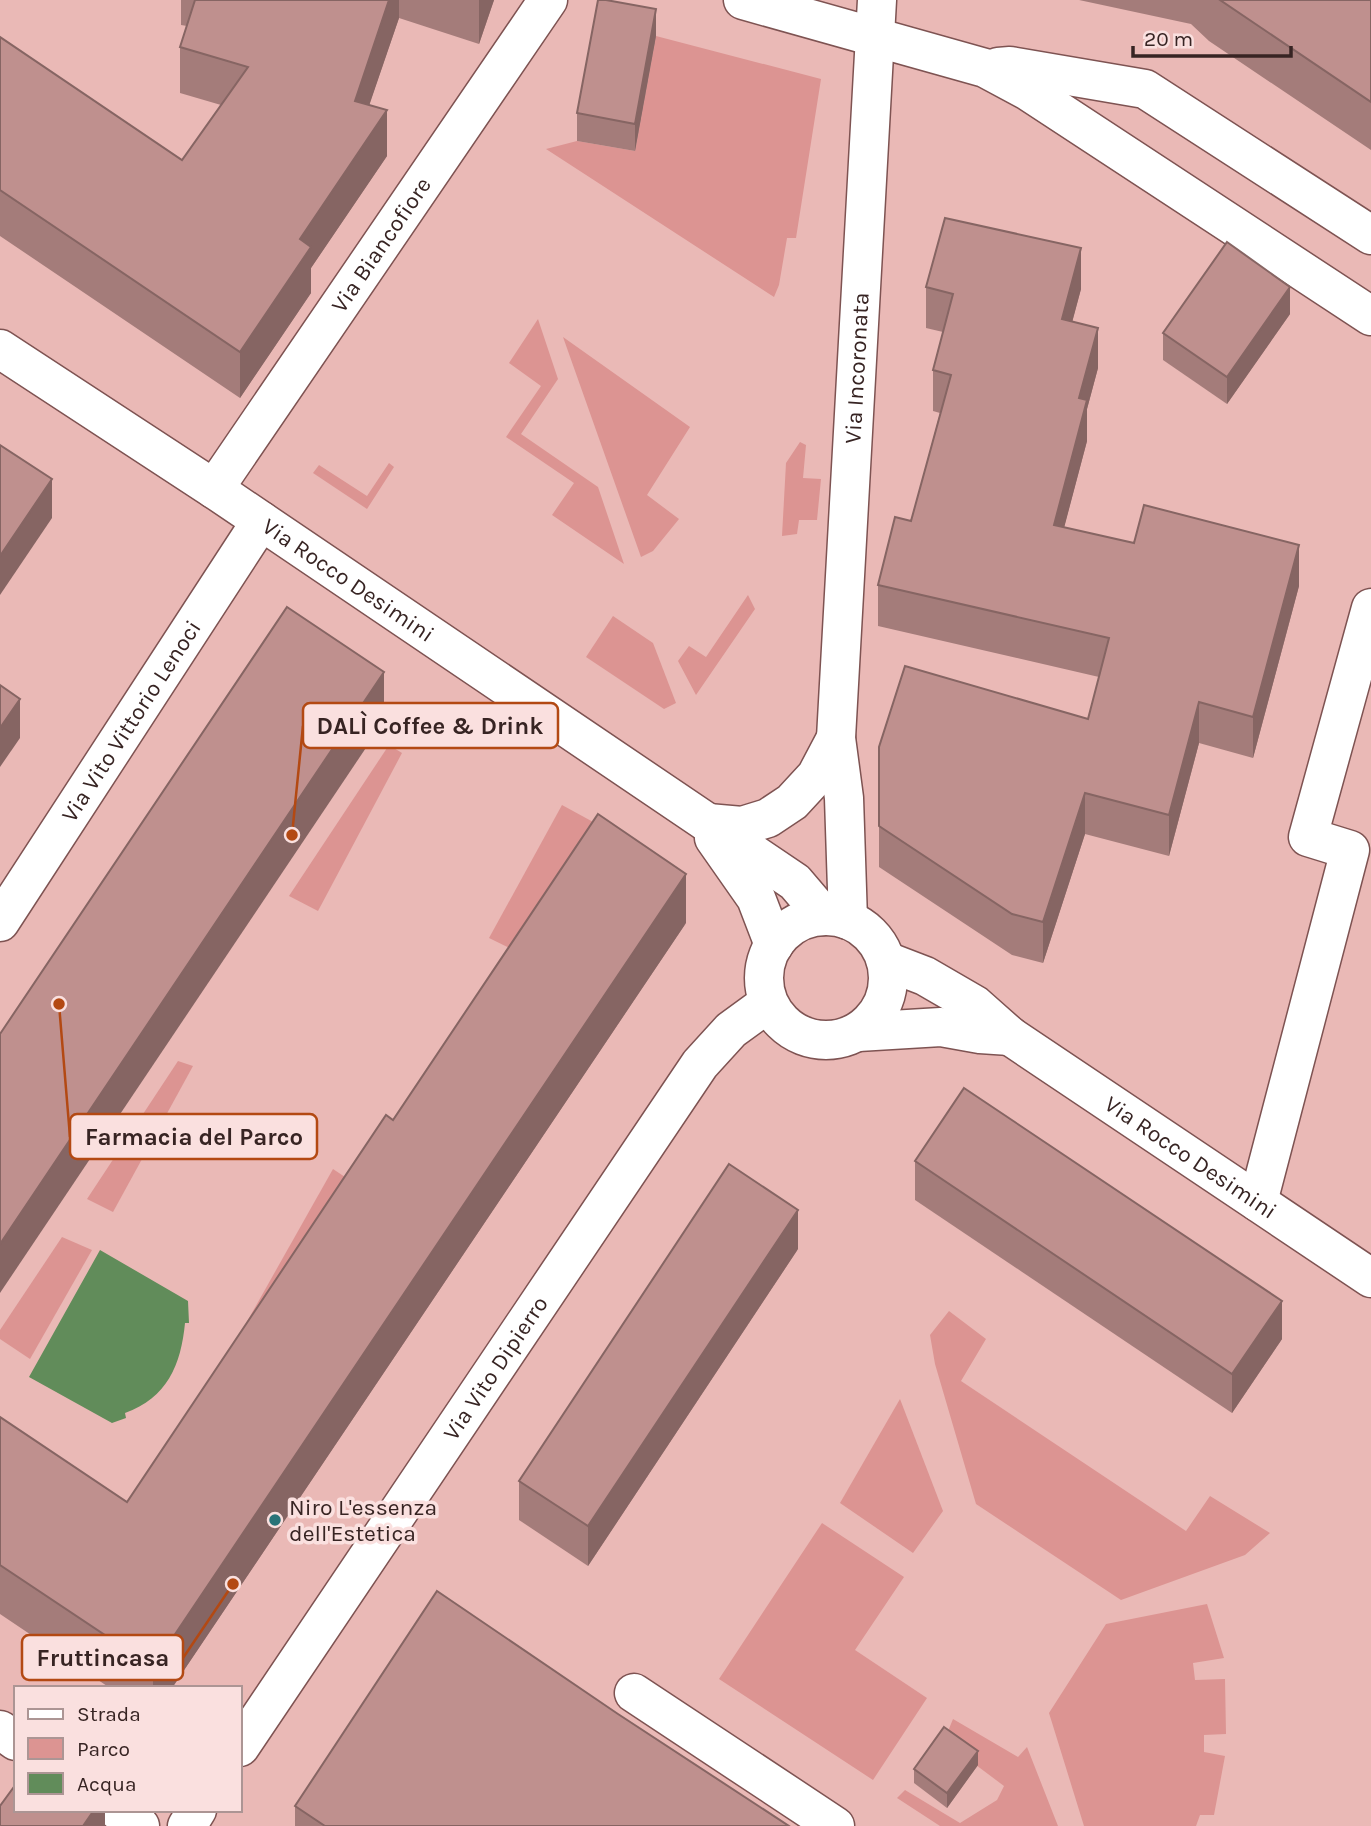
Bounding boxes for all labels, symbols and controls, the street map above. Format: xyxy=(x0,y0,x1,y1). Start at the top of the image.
scale bar xyxy=(1133,14,1290,58)
text: 20 m xyxy=(1144,27,1193,51)
street label: Via Biancofiore xyxy=(326,172,437,318)
street label: Via Incoronata xyxy=(839,292,875,445)
street label: Via Rocco Desimini xyxy=(257,513,439,648)
street label: Via Vito Vittorio Lenoci xyxy=(56,615,207,827)
callout: DALÌ Coffee & Drink xyxy=(303,703,558,748)
text: DALÌ Coffee & Drink xyxy=(317,710,543,740)
street label: Via Rocco Desimini xyxy=(1099,1090,1282,1225)
callout: Farmacia del Parco xyxy=(70,1114,317,1159)
text: Farmacia del Parco xyxy=(85,1123,303,1151)
street label: Via Vito Dipierro xyxy=(438,1291,554,1445)
place label: Niro L'essenza dell'Estetica xyxy=(289,1494,437,1547)
marker: Niro L'essenza dell'Estetica xyxy=(267,1512,283,1528)
callout: Fruttincasa xyxy=(22,1635,183,1680)
text: Fruttincasa xyxy=(37,1644,169,1672)
legend xyxy=(14,1686,242,1812)
text: Strada xyxy=(77,1702,141,1726)
text: Parco xyxy=(77,1737,130,1761)
text: Acqua xyxy=(77,1772,136,1796)

